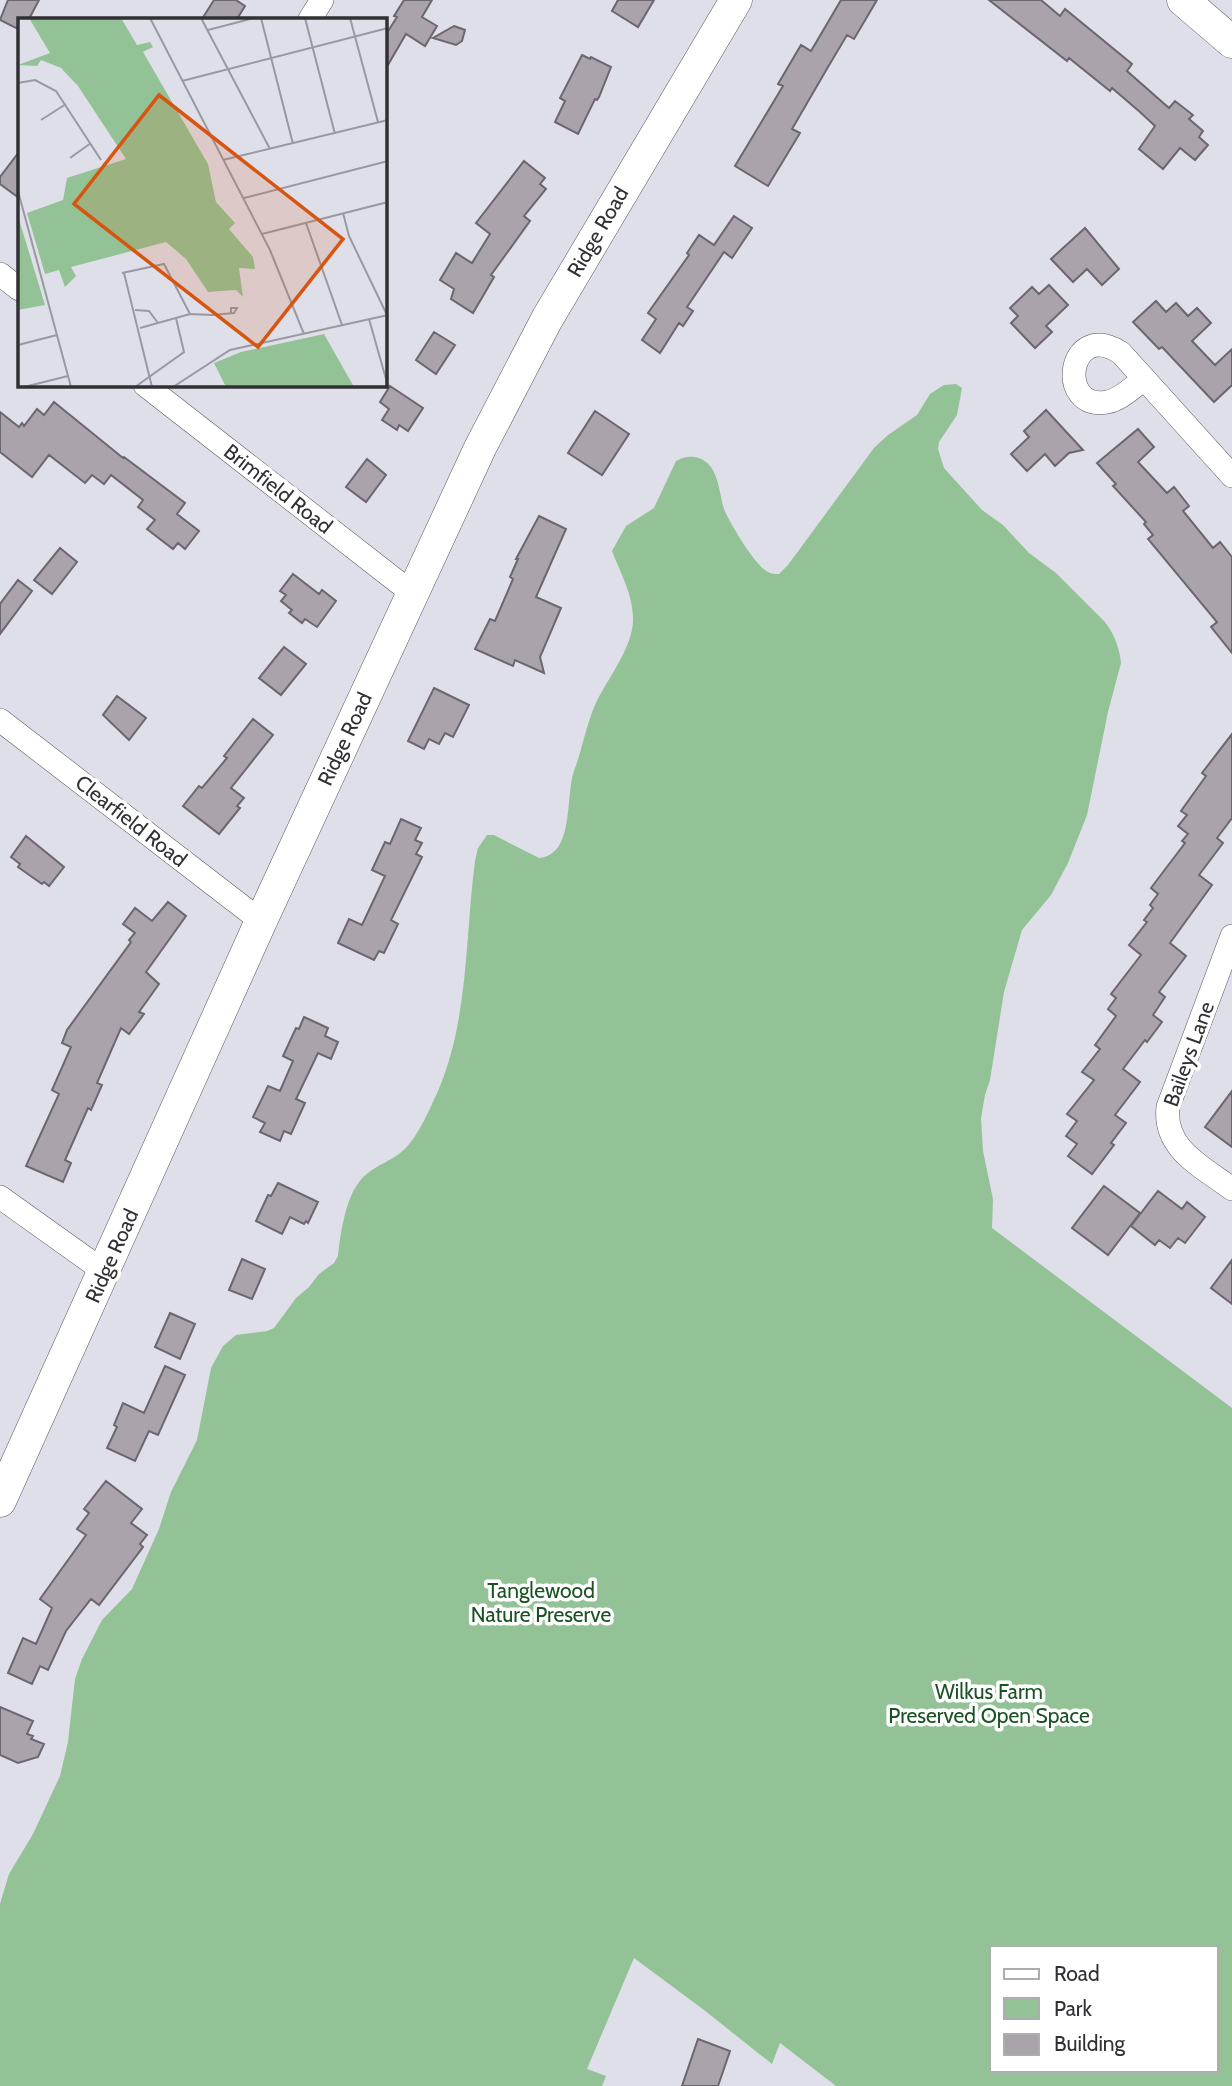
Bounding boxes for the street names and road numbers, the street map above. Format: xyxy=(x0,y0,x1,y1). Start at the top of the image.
street label: Ridge Road xyxy=(562,182,633,281)
street label: Brimfield Road xyxy=(219,439,338,539)
street label: Ridge Road xyxy=(312,688,377,789)
street label: Clearfield Road xyxy=(71,769,192,872)
street label: Baileys Lane xyxy=(1158,998,1219,1110)
street label: Ridge Road xyxy=(80,1205,143,1307)

